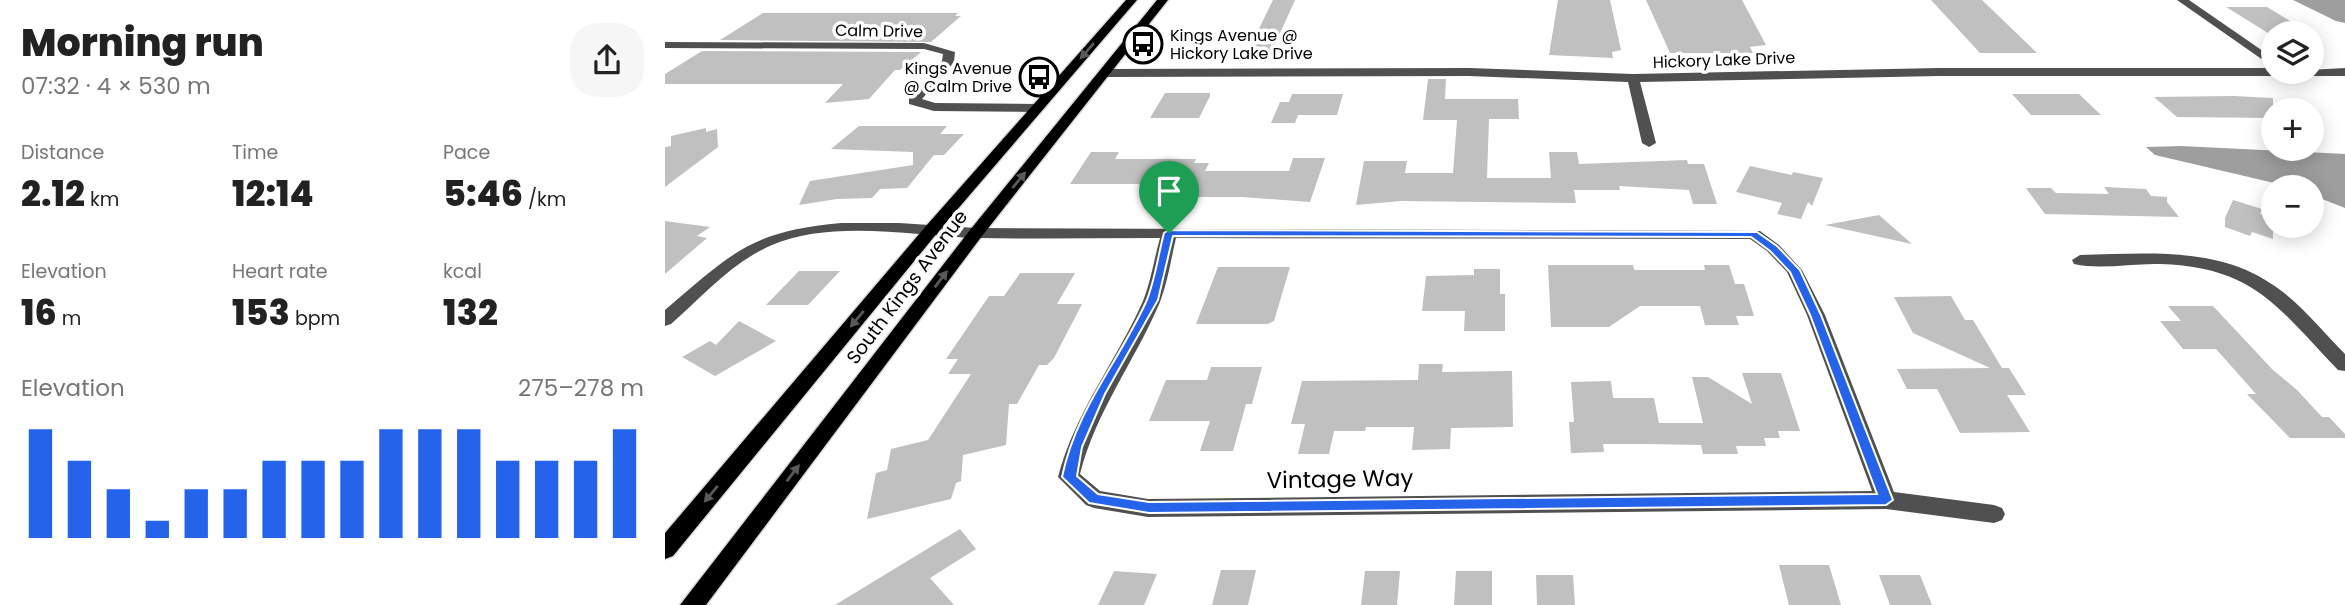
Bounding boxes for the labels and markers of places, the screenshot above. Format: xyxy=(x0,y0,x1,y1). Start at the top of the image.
bus stop icon: Kings Avenue @ Hickory Lake Drive xyxy=(1122,23,1164,65)
place label: Kings Avenue @ Hickory Lake Drive xyxy=(1170,24,1313,65)
bus stop icon: Kings Avenue @ Calm Drive xyxy=(1018,56,1060,98)
place label: Kings Avenue @ Calm Drive xyxy=(904,57,1012,98)
pin xyxy=(1139,161,1199,233)

